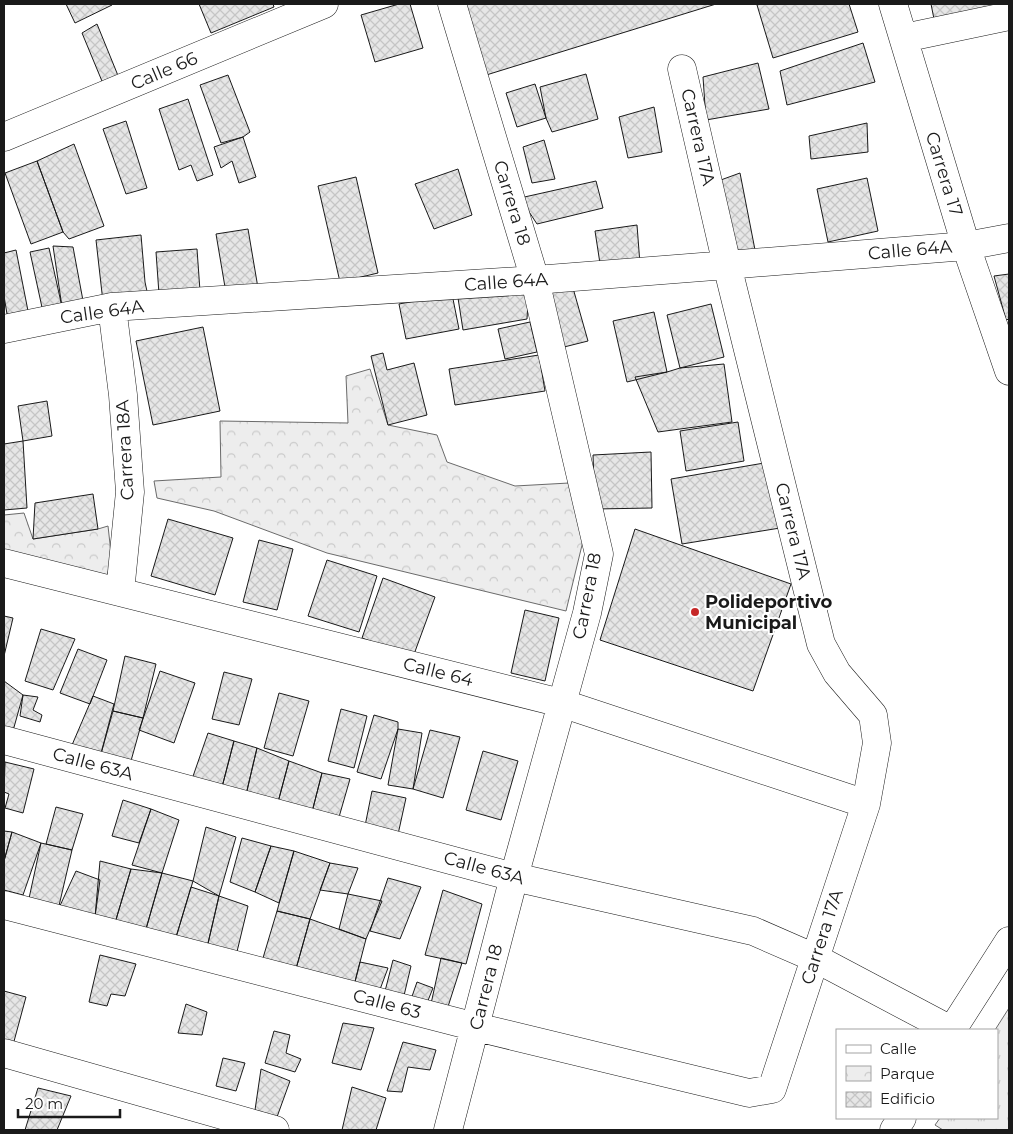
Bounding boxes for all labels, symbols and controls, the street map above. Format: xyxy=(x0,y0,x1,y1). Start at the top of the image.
street label: Calle 66 xyxy=(127,47,201,95)
street label: Carrera 17A xyxy=(676,86,720,188)
street label: Carrera 17 xyxy=(921,129,967,219)
street label: Carrera 18 xyxy=(489,158,535,248)
street label: Calle 64A xyxy=(867,235,953,265)
street label: Calle 64A xyxy=(463,268,549,296)
street label: Calle 64A xyxy=(59,295,145,329)
street label: Carrera 18A xyxy=(111,399,139,501)
street label: Carrera 17A xyxy=(770,480,816,582)
street label: Carrera 18 xyxy=(568,551,606,641)
place label: Polideportivo Municipal xyxy=(705,591,832,634)
marker: Polideportivo Municipal xyxy=(689,606,701,618)
street label: Calle 64 xyxy=(401,653,475,691)
street label: Calle 63A xyxy=(50,743,136,785)
street label: Calle 63A xyxy=(441,847,527,889)
street label: Carrera 17A xyxy=(796,887,848,987)
street label: Carrera 18 xyxy=(465,942,507,1032)
street label: Calle 63 xyxy=(351,984,423,1024)
legend xyxy=(836,1029,998,1119)
text: Calle xyxy=(880,1039,917,1058)
text: Parque xyxy=(880,1064,935,1083)
scale bar xyxy=(18,1086,120,1118)
text: Edificio xyxy=(880,1089,935,1108)
text: 20 m xyxy=(25,1094,63,1113)

